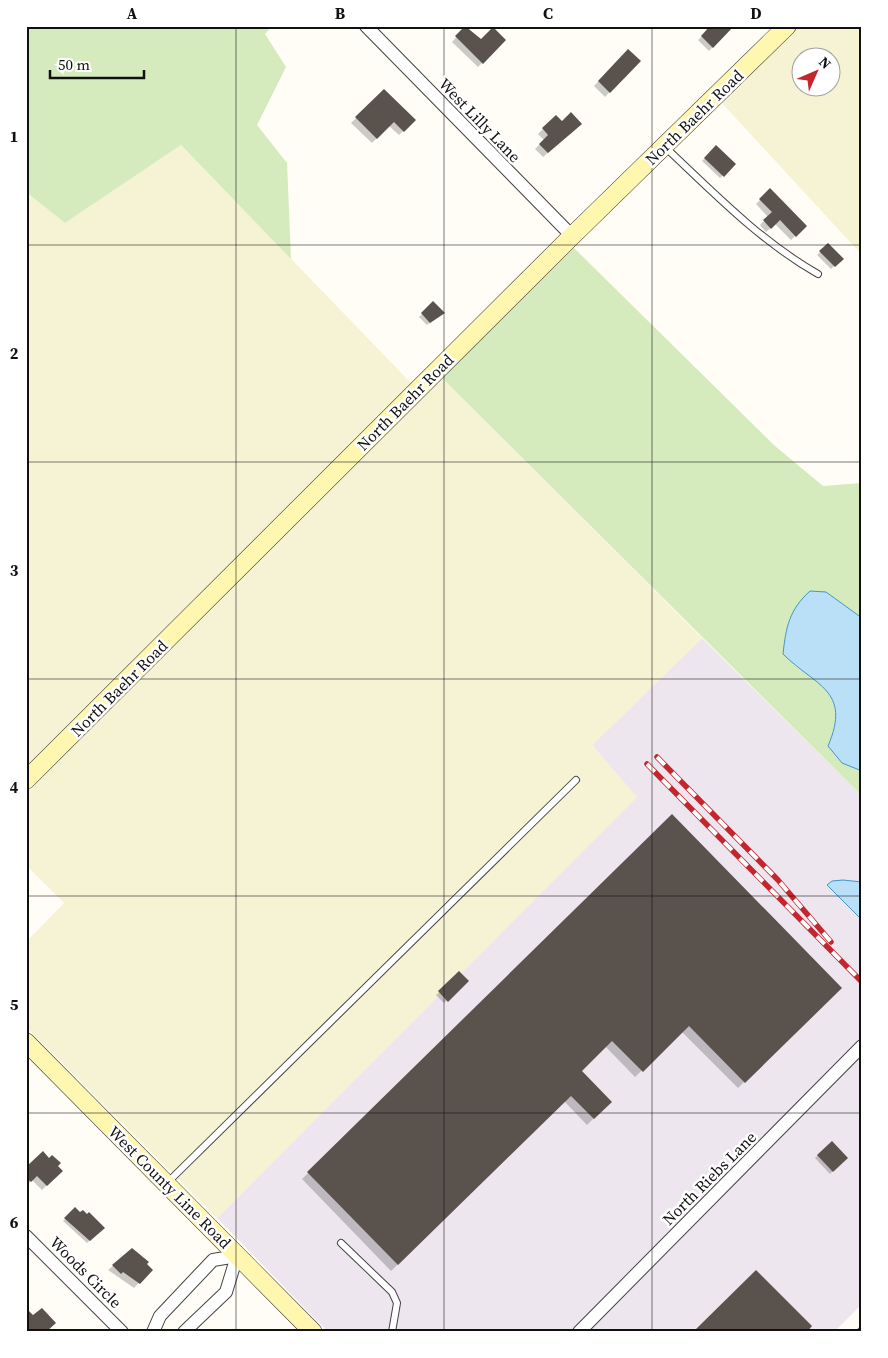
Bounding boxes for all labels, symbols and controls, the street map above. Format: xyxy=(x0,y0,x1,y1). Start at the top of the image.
text: A xyxy=(127,2,138,24)
text: B xyxy=(335,2,346,24)
text: C xyxy=(543,2,553,24)
text: D xyxy=(750,2,762,24)
scale bar xyxy=(50,48,144,80)
north arrow xyxy=(790,48,840,98)
text: N xyxy=(815,52,836,73)
text: 50 m xyxy=(58,54,90,75)
street label: North Baehr Road xyxy=(640,64,748,170)
street label: West Lilly Lane xyxy=(434,73,526,167)
text: 1 xyxy=(10,125,18,147)
text: 2 xyxy=(10,342,19,364)
street label: North Baehr Road xyxy=(352,349,458,455)
text: 3 xyxy=(10,559,19,581)
street label: North Baehr Road xyxy=(66,635,172,741)
text: 4 xyxy=(10,776,19,798)
text: 5 xyxy=(10,993,19,1015)
street label: West County Line Road xyxy=(104,1121,236,1253)
street label: North Riebs Lane xyxy=(657,1126,761,1230)
text: 6 xyxy=(10,1211,19,1233)
street label: Woods Circle xyxy=(45,1231,127,1313)

